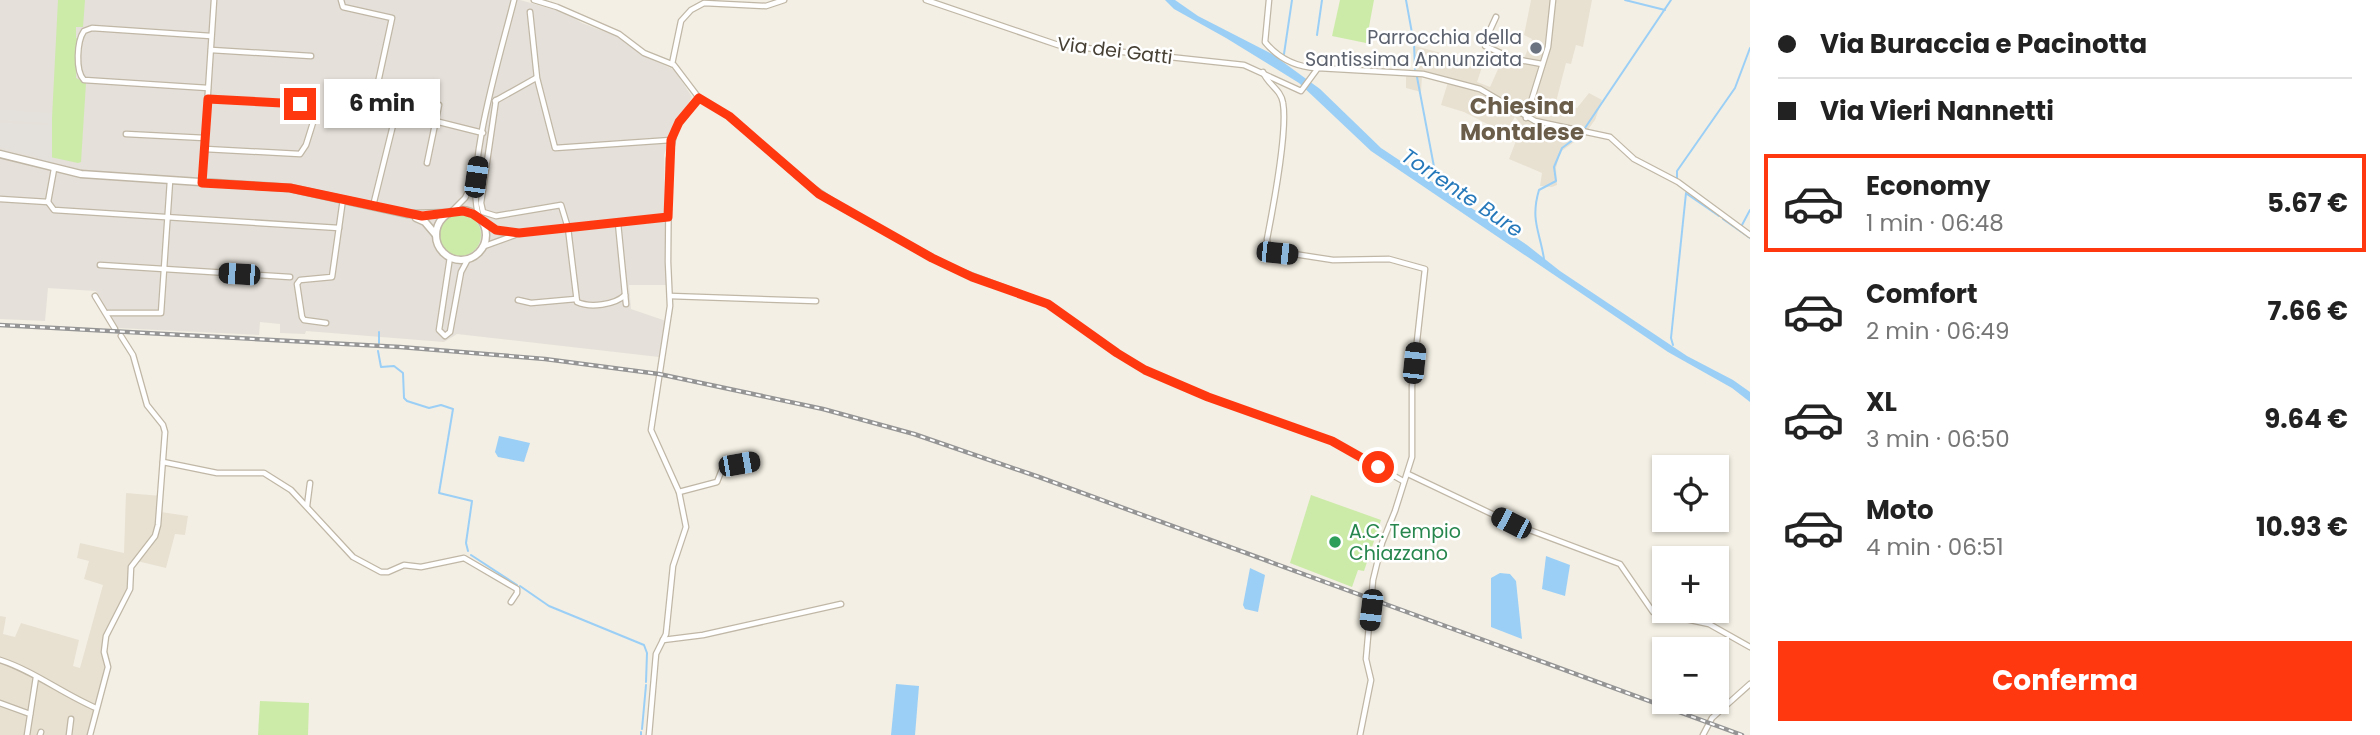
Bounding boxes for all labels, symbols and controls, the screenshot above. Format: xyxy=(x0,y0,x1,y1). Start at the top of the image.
place label: Parrocchia della Santissima Annunziata xyxy=(1305,24,1522,73)
text: Via Buraccia e Pacinotta xyxy=(1820,26,2147,62)
street label: Via dei Gatti xyxy=(1056,30,1174,71)
marker: Parrocchia della Santissima Annunziata xyxy=(1528,40,1544,56)
callout: 6 min xyxy=(324,80,440,128)
text: 6 min xyxy=(349,87,415,119)
route end xyxy=(284,88,316,120)
district label: Chiesina Montalese xyxy=(1460,90,1584,148)
text: Via Vieri Nannetti xyxy=(1820,93,2054,129)
water label: Torrente Bure xyxy=(1396,141,1529,244)
car xyxy=(463,155,490,199)
text: Economy xyxy=(1866,168,1990,204)
icon: car xyxy=(1782,172,1845,235)
text: 5.67 € xyxy=(2267,185,2348,221)
text: 1 min · 06:48 xyxy=(1866,207,2004,239)
car xyxy=(1256,240,1299,266)
car xyxy=(218,262,261,286)
text: Comfort xyxy=(1866,276,1978,312)
icon: car xyxy=(1782,280,1845,343)
text: 7.66 € xyxy=(2267,293,2348,329)
text: 2 min · 06:49 xyxy=(1866,315,2010,347)
car xyxy=(1402,341,1427,385)
text: XL xyxy=(1866,384,1897,420)
icon: car xyxy=(1782,388,1845,451)
text: 9.64 € xyxy=(2264,401,2348,437)
text: 3 min · 06:50 xyxy=(1866,423,2010,455)
car xyxy=(717,450,762,478)
route start xyxy=(1362,451,1394,483)
map controls xyxy=(1652,455,1729,714)
button: locate xyxy=(1652,455,1729,532)
text: Moto xyxy=(1866,492,1934,528)
icon: car xyxy=(1782,496,1845,559)
car xyxy=(1488,504,1535,542)
text: 10.93 € xyxy=(2256,509,2348,545)
place label: A.C. Tempio Chiazzano xyxy=(1349,518,1461,567)
text: 4 min · 06:51 xyxy=(1866,531,2004,563)
marker: A.C. Tempio Chiazzano xyxy=(1327,534,1343,550)
button: + xyxy=(1652,546,1729,623)
car xyxy=(1359,588,1384,632)
button: − xyxy=(1652,637,1729,714)
button: Conferma xyxy=(1778,641,2352,721)

